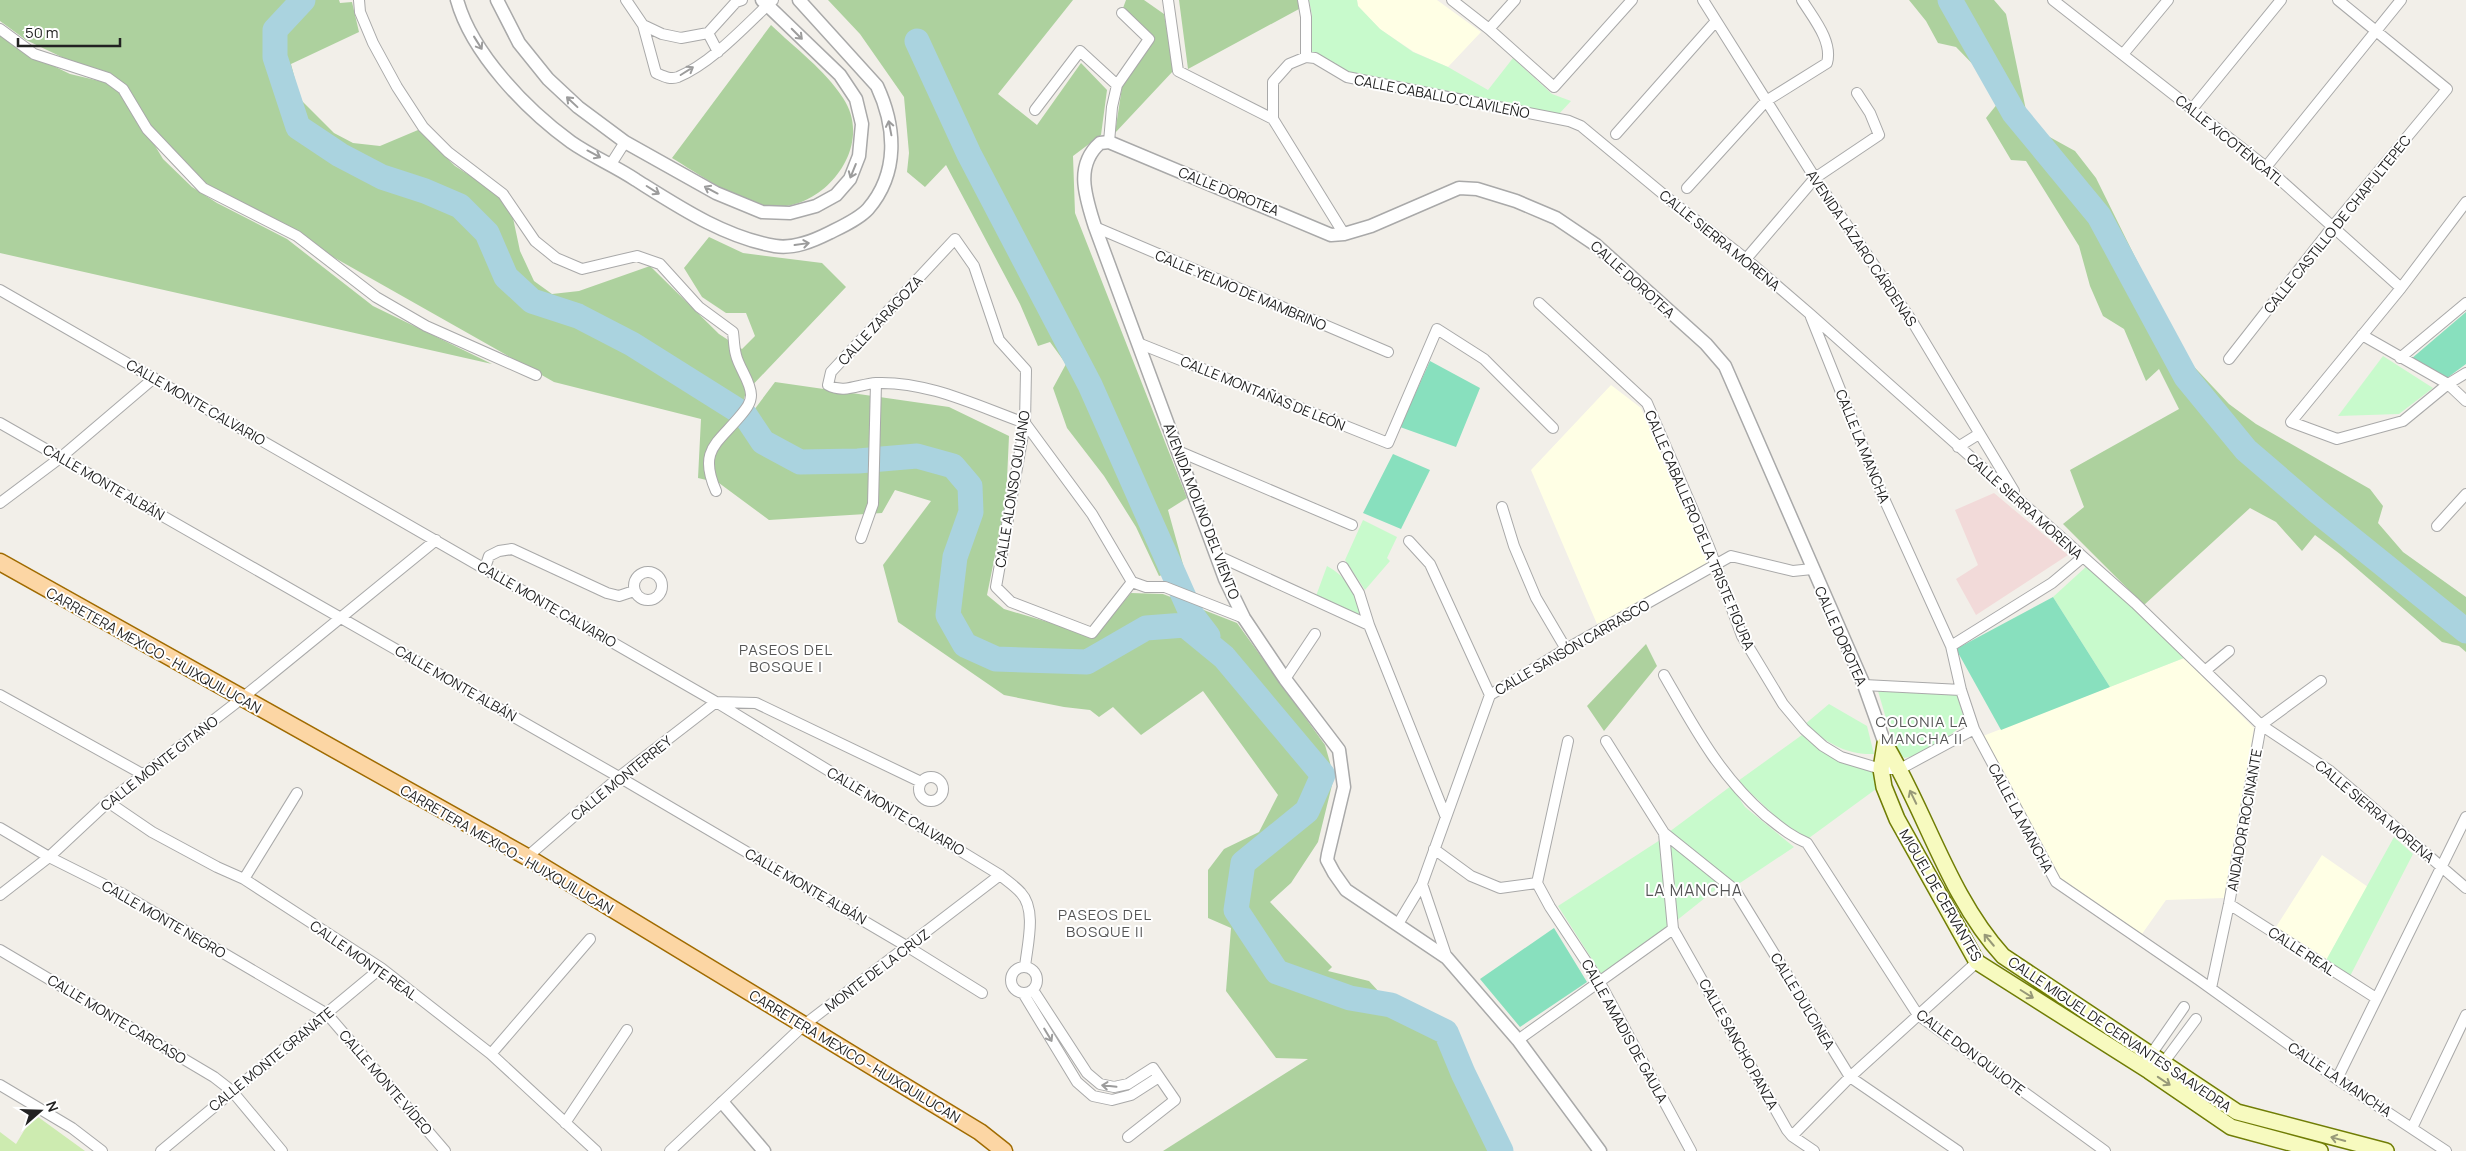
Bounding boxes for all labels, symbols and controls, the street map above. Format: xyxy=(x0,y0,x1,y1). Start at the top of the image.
scale bar xyxy=(18,15,120,47)
text: 50 m xyxy=(25,22,59,43)
one-way arrow xyxy=(791,28,803,40)
one-way arrow xyxy=(474,36,484,50)
one-way arrow xyxy=(680,66,694,76)
street label: CALLE CABALLO CLAVILEÑO xyxy=(1353,70,1531,122)
street label: CALLE XICOTÉNCATL xyxy=(2172,90,2288,190)
one-way arrow xyxy=(566,96,578,108)
one-way arrow xyxy=(885,120,895,136)
street label: CALLE CASTILLO DE CHAPULTEPEC xyxy=(2259,131,2415,317)
one-way arrow xyxy=(587,150,601,160)
street label: CALLE DOROTEA xyxy=(1176,162,1282,220)
one-way arrow xyxy=(848,163,857,178)
street label: AVENIDA LÁZARO CÁRDENAS xyxy=(1802,166,1922,330)
one-way arrow xyxy=(645,185,659,195)
one-way arrow xyxy=(704,185,719,195)
street label: CALLE SIERRA MORENA xyxy=(1656,185,1784,295)
street label: CALLE DOROTEA xyxy=(1587,236,1679,322)
one-way arrow xyxy=(793,238,809,248)
street label: CALLE YELMO DE MAMBRINO xyxy=(1152,245,1330,335)
street label: CALLE ZARAGOZA xyxy=(833,271,927,369)
street label: CALLE MONTAÑAS DE LEÓN xyxy=(1178,351,1348,435)
street label: CALLE MONTE CALVARIO xyxy=(123,354,269,450)
street label: CALLE LA MANCHA xyxy=(1831,386,1895,506)
street label: CALLE CABALLERO DE LA TRISTE FIGURA xyxy=(1641,407,1759,653)
street label: CALLE ALONSO QUIJANO xyxy=(990,409,1034,569)
street label: AVENIDA MOLINO DEL VIENTO xyxy=(1160,420,1244,602)
street label: CALLE MONTE ALBÁN xyxy=(40,439,168,525)
street label: CALLE SIERRA MORENA xyxy=(1963,449,2087,563)
street label: CALLE MONTE CALVARIO xyxy=(474,556,620,652)
street label: CARRETERA MEXICO - HUIXQUILUCAN xyxy=(43,583,265,717)
street label: CALLE DOROTEA xyxy=(1811,583,1872,689)
street label: CALLE SANSÓN CARRASCO xyxy=(1491,595,1653,699)
district label: PASEOS DEL BOSQUE I xyxy=(739,639,833,677)
street label: CALLE MONTE ALBÁN xyxy=(392,640,520,726)
street label: CALLE MONTE GITANO xyxy=(96,711,222,815)
district label: COLONIA LA MANCHA II xyxy=(1875,711,1969,749)
street label: CALLE MONTERREY xyxy=(566,731,676,825)
street label: ANDADOR ROCINANTE xyxy=(2222,747,2266,893)
street label: CALLE SIERRA MORENA xyxy=(2311,755,2439,867)
street label: CALLE LA MANCHA xyxy=(1984,760,2058,876)
street label: CALLE MONTE CALVARIO xyxy=(824,762,968,860)
street label: CARRETERA MEXICO - HUIXQUILUCAN xyxy=(397,780,617,918)
one-way arrow xyxy=(1907,790,1917,805)
street label: MIGUEL DE CERVANTES xyxy=(1895,826,1987,965)
street label: CALLE MONTE ALBÁN xyxy=(742,843,870,929)
street label: CALLE MONTE NEGRO xyxy=(99,876,229,962)
district label: LA MANCHA xyxy=(1645,879,1743,901)
district label: PASEOS DEL BOSQUE II xyxy=(1058,904,1152,942)
street label: CALLE MONTE REAL xyxy=(306,916,422,1004)
street label: CALLE REAL xyxy=(2265,922,2339,980)
street label: MONTE DE LA CRUZ xyxy=(821,924,933,1016)
one-way arrow xyxy=(1983,934,1994,947)
street label: CALLE DULCINEA xyxy=(1767,949,1839,1053)
street label: CALLE MIGUEL DE CERVANTES SAAVEDRA xyxy=(2005,952,2235,1116)
street label: CALLE AMADIS DE GAULA xyxy=(1578,956,1673,1106)
street label: CALLE MONTE CARCASO xyxy=(44,970,190,1068)
street label: CALLE SANCHO PANZA xyxy=(1695,975,1783,1113)
street label: CARRETERA MEXICO - HUIXQUILUCAN xyxy=(746,985,964,1127)
one-way arrow xyxy=(2020,989,2034,999)
street label: CALLE MONTE GRANATE xyxy=(204,1003,338,1115)
street label: CALLE DON QUIJOTE xyxy=(1913,1005,2029,1099)
street label: CALLE MONTE VÍDEO xyxy=(335,1026,437,1138)
one-way arrow xyxy=(1044,1027,1054,1041)
street label: CALLE LA MANCHA xyxy=(2284,1037,2396,1121)
one-way arrow xyxy=(2157,1076,2171,1087)
one-way arrow xyxy=(1102,1081,1118,1090)
north arrow xyxy=(15,1086,65,1136)
text: N xyxy=(42,1098,63,1114)
one-way arrow xyxy=(2331,1133,2347,1143)

